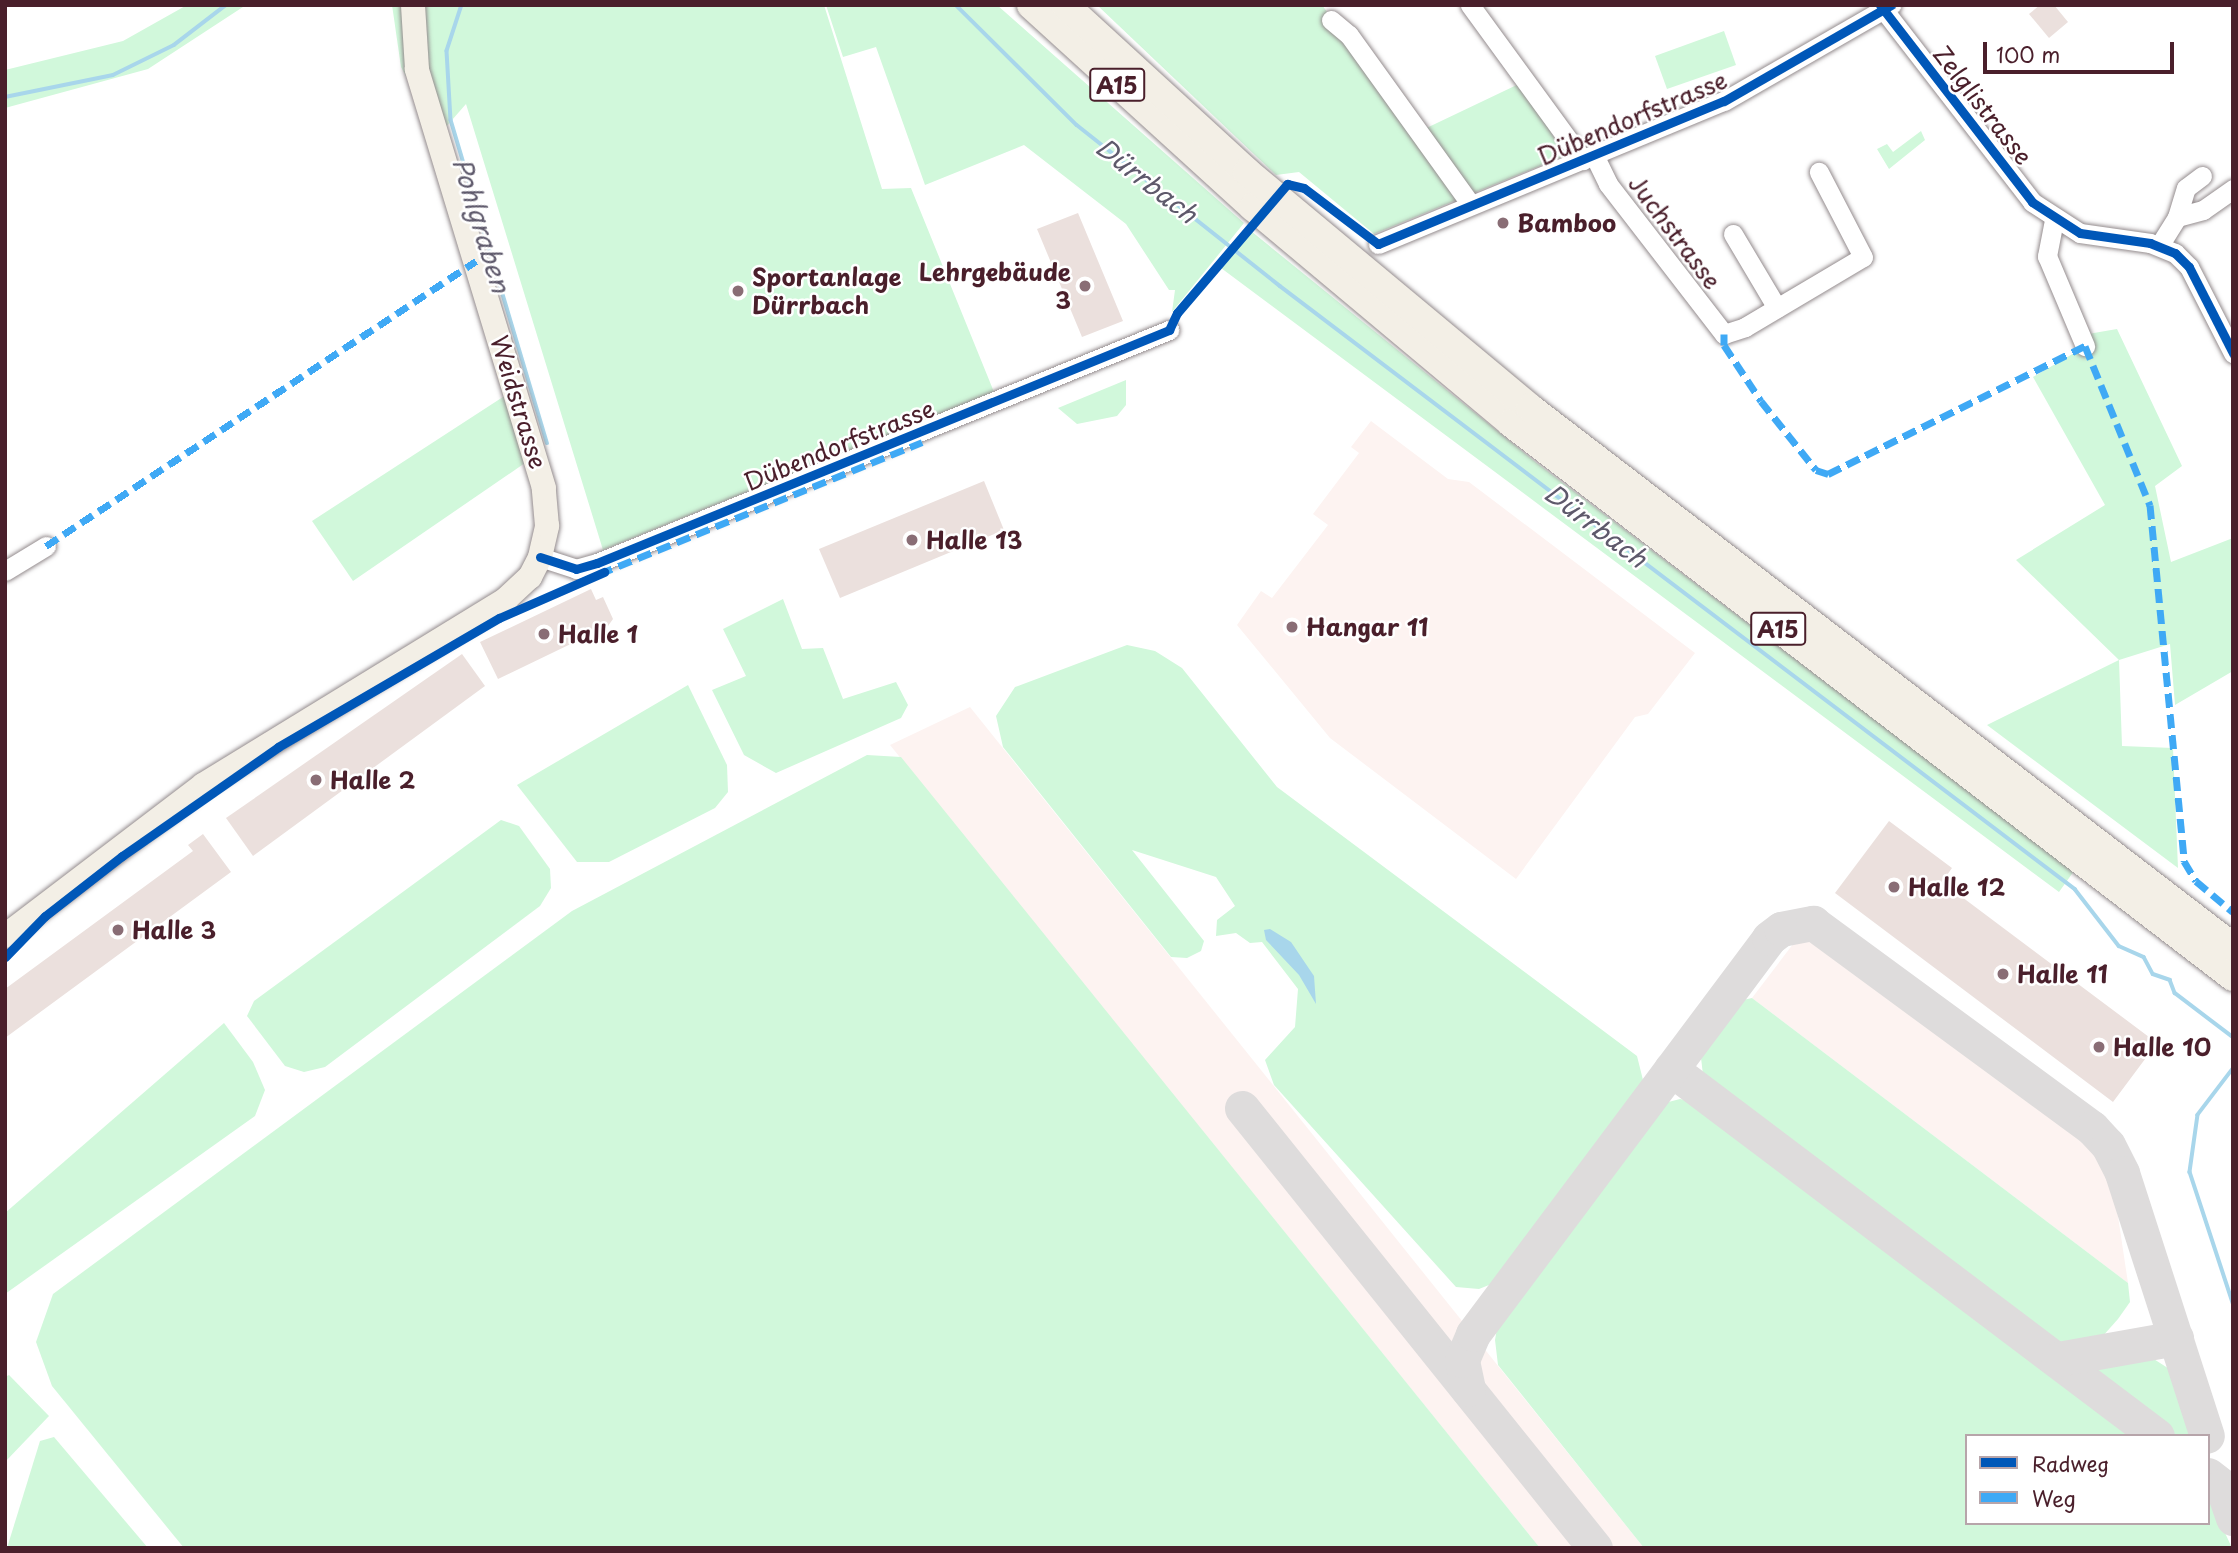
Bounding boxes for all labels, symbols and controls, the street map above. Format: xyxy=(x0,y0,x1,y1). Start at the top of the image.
scale bar xyxy=(1986,28,2177,72)
text: 100 m xyxy=(1996,38,2060,70)
street label: Zelglistrasse xyxy=(1928,40,2038,170)
street label: Dübendorfstrasse xyxy=(1533,65,1731,171)
road number: A15 xyxy=(1089,66,1145,104)
water label: Dürrbach xyxy=(1090,131,1204,229)
water label: Pohlgraben xyxy=(447,154,517,296)
street label: Juchstrasse xyxy=(1623,169,1727,295)
place label: Bamboo xyxy=(1517,209,1616,237)
marker: Bamboo xyxy=(1495,215,1511,231)
place label: Lehrgebäude 3 xyxy=(919,258,1071,314)
place label: Sportanlage Dürrbach xyxy=(752,263,902,319)
marker: Lehrgebäude 3 xyxy=(1077,278,1093,294)
marker: Sportanlage Dürrbach xyxy=(730,283,746,299)
street label: Weidstrasse xyxy=(485,332,553,472)
street label: Dübendorfstrasse xyxy=(739,394,939,496)
water label: Dürrbach xyxy=(1539,477,1653,573)
place label: Halle 13 xyxy=(926,526,1023,554)
marker: Halle 13 xyxy=(904,532,920,548)
road number: A15 xyxy=(1750,610,1806,649)
place label: Hangar 11 xyxy=(1306,613,1430,641)
marker: Hangar 11 xyxy=(1284,619,1300,635)
place label: Halle 1 xyxy=(558,620,639,648)
marker: Halle 1 xyxy=(536,626,552,642)
place label: Halle 2 xyxy=(330,766,417,794)
marker: Halle 2 xyxy=(308,772,324,788)
place label: Halle 12 xyxy=(1908,873,2006,901)
marker: Halle 12 xyxy=(1886,879,1902,895)
place label: Halle 3 xyxy=(132,916,217,944)
marker: Halle 3 xyxy=(110,922,126,938)
place label: Halle 11 xyxy=(2017,960,2109,988)
marker: Halle 11 xyxy=(1995,966,2011,982)
place label: Halle 10 xyxy=(2113,1033,2212,1061)
marker: Halle 10 xyxy=(2091,1039,2107,1055)
legend xyxy=(1965,1434,2210,1525)
text: Radweg xyxy=(2032,1447,2109,1479)
text: Weg xyxy=(2032,1482,2076,1514)

